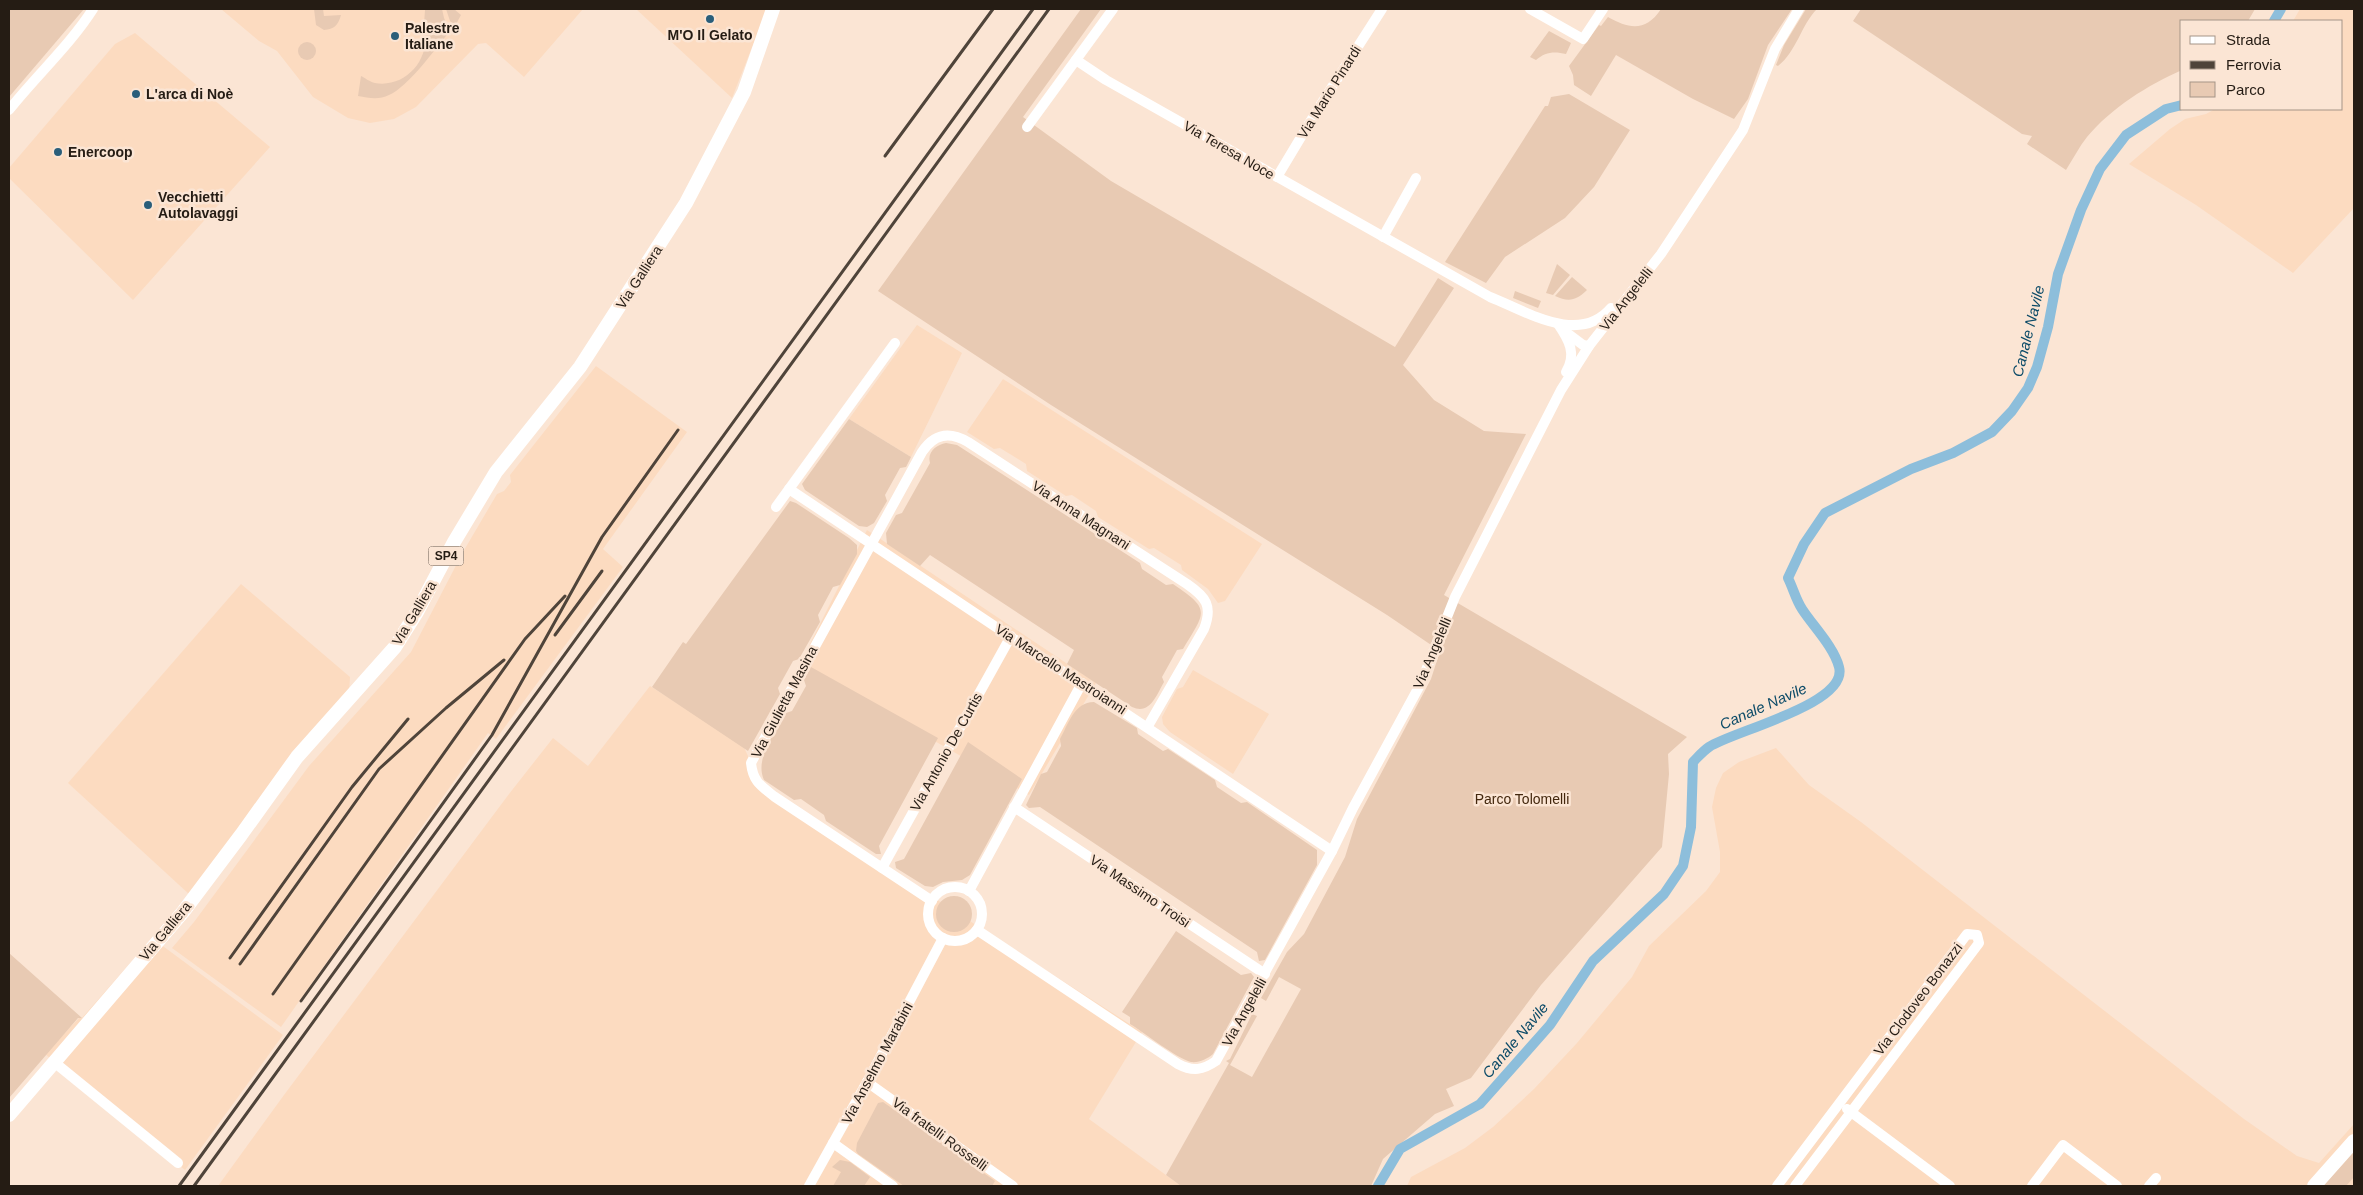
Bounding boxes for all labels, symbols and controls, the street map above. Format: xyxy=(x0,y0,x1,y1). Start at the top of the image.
marker: M'O Il Gelato xyxy=(704,13,716,25)
place label: Palestre Italiane xyxy=(405,20,460,52)
legend xyxy=(2180,20,2343,110)
place label: M'O Il Gelato xyxy=(667,27,753,43)
marker: Palestre Italiane xyxy=(389,30,401,42)
text: Strada xyxy=(2226,31,2271,48)
street label: Via Mario Pinardi xyxy=(1294,43,1364,141)
text: Ferrovia xyxy=(2226,56,2282,73)
text: Parco xyxy=(2226,81,2265,98)
place label: L'arca di Noè xyxy=(146,86,234,102)
marker: L'arca di Noè xyxy=(130,88,142,100)
street label: Via Teresa Noce xyxy=(1181,118,1277,183)
place label: Enercoop xyxy=(68,144,133,160)
marker: Enercoop xyxy=(52,146,64,158)
place label: Vecchietti Autolavaggi xyxy=(158,189,238,221)
marker: Vecchietti Autolavaggi xyxy=(142,199,154,211)
street label: Via Galliera xyxy=(613,242,665,312)
street label: Via Angelelli xyxy=(1596,264,1656,334)
water label: Canale Navile xyxy=(2008,284,2048,378)
street label: Via Anna Magnani xyxy=(1029,477,1133,553)
road number: SP4 xyxy=(428,546,464,566)
street label: Via Galliera xyxy=(389,578,440,648)
street label: Via Angelelli xyxy=(1410,615,1454,691)
street label: Via Marcello Mastroianni xyxy=(992,621,1130,717)
street label: Via Giulietta Masina xyxy=(748,643,820,761)
water label: Canale Navile xyxy=(1717,679,1809,733)
street label: Via Antonio De Curtis xyxy=(907,690,985,814)
park label: Parco Tolomelli xyxy=(1475,791,1569,807)
street label: Via Massimo Troisi xyxy=(1087,852,1193,930)
street label: Via Galliera xyxy=(136,898,194,964)
street label: Via Clodoveo Bonazzi xyxy=(1870,940,1966,1058)
street label: Via Angelelli xyxy=(1219,975,1269,1049)
water label: Canale Navile xyxy=(1478,999,1552,1081)
street label: Via Anselmo Marabini xyxy=(838,1000,916,1126)
street label: Via fratelli Rosselli xyxy=(889,1094,991,1174)

